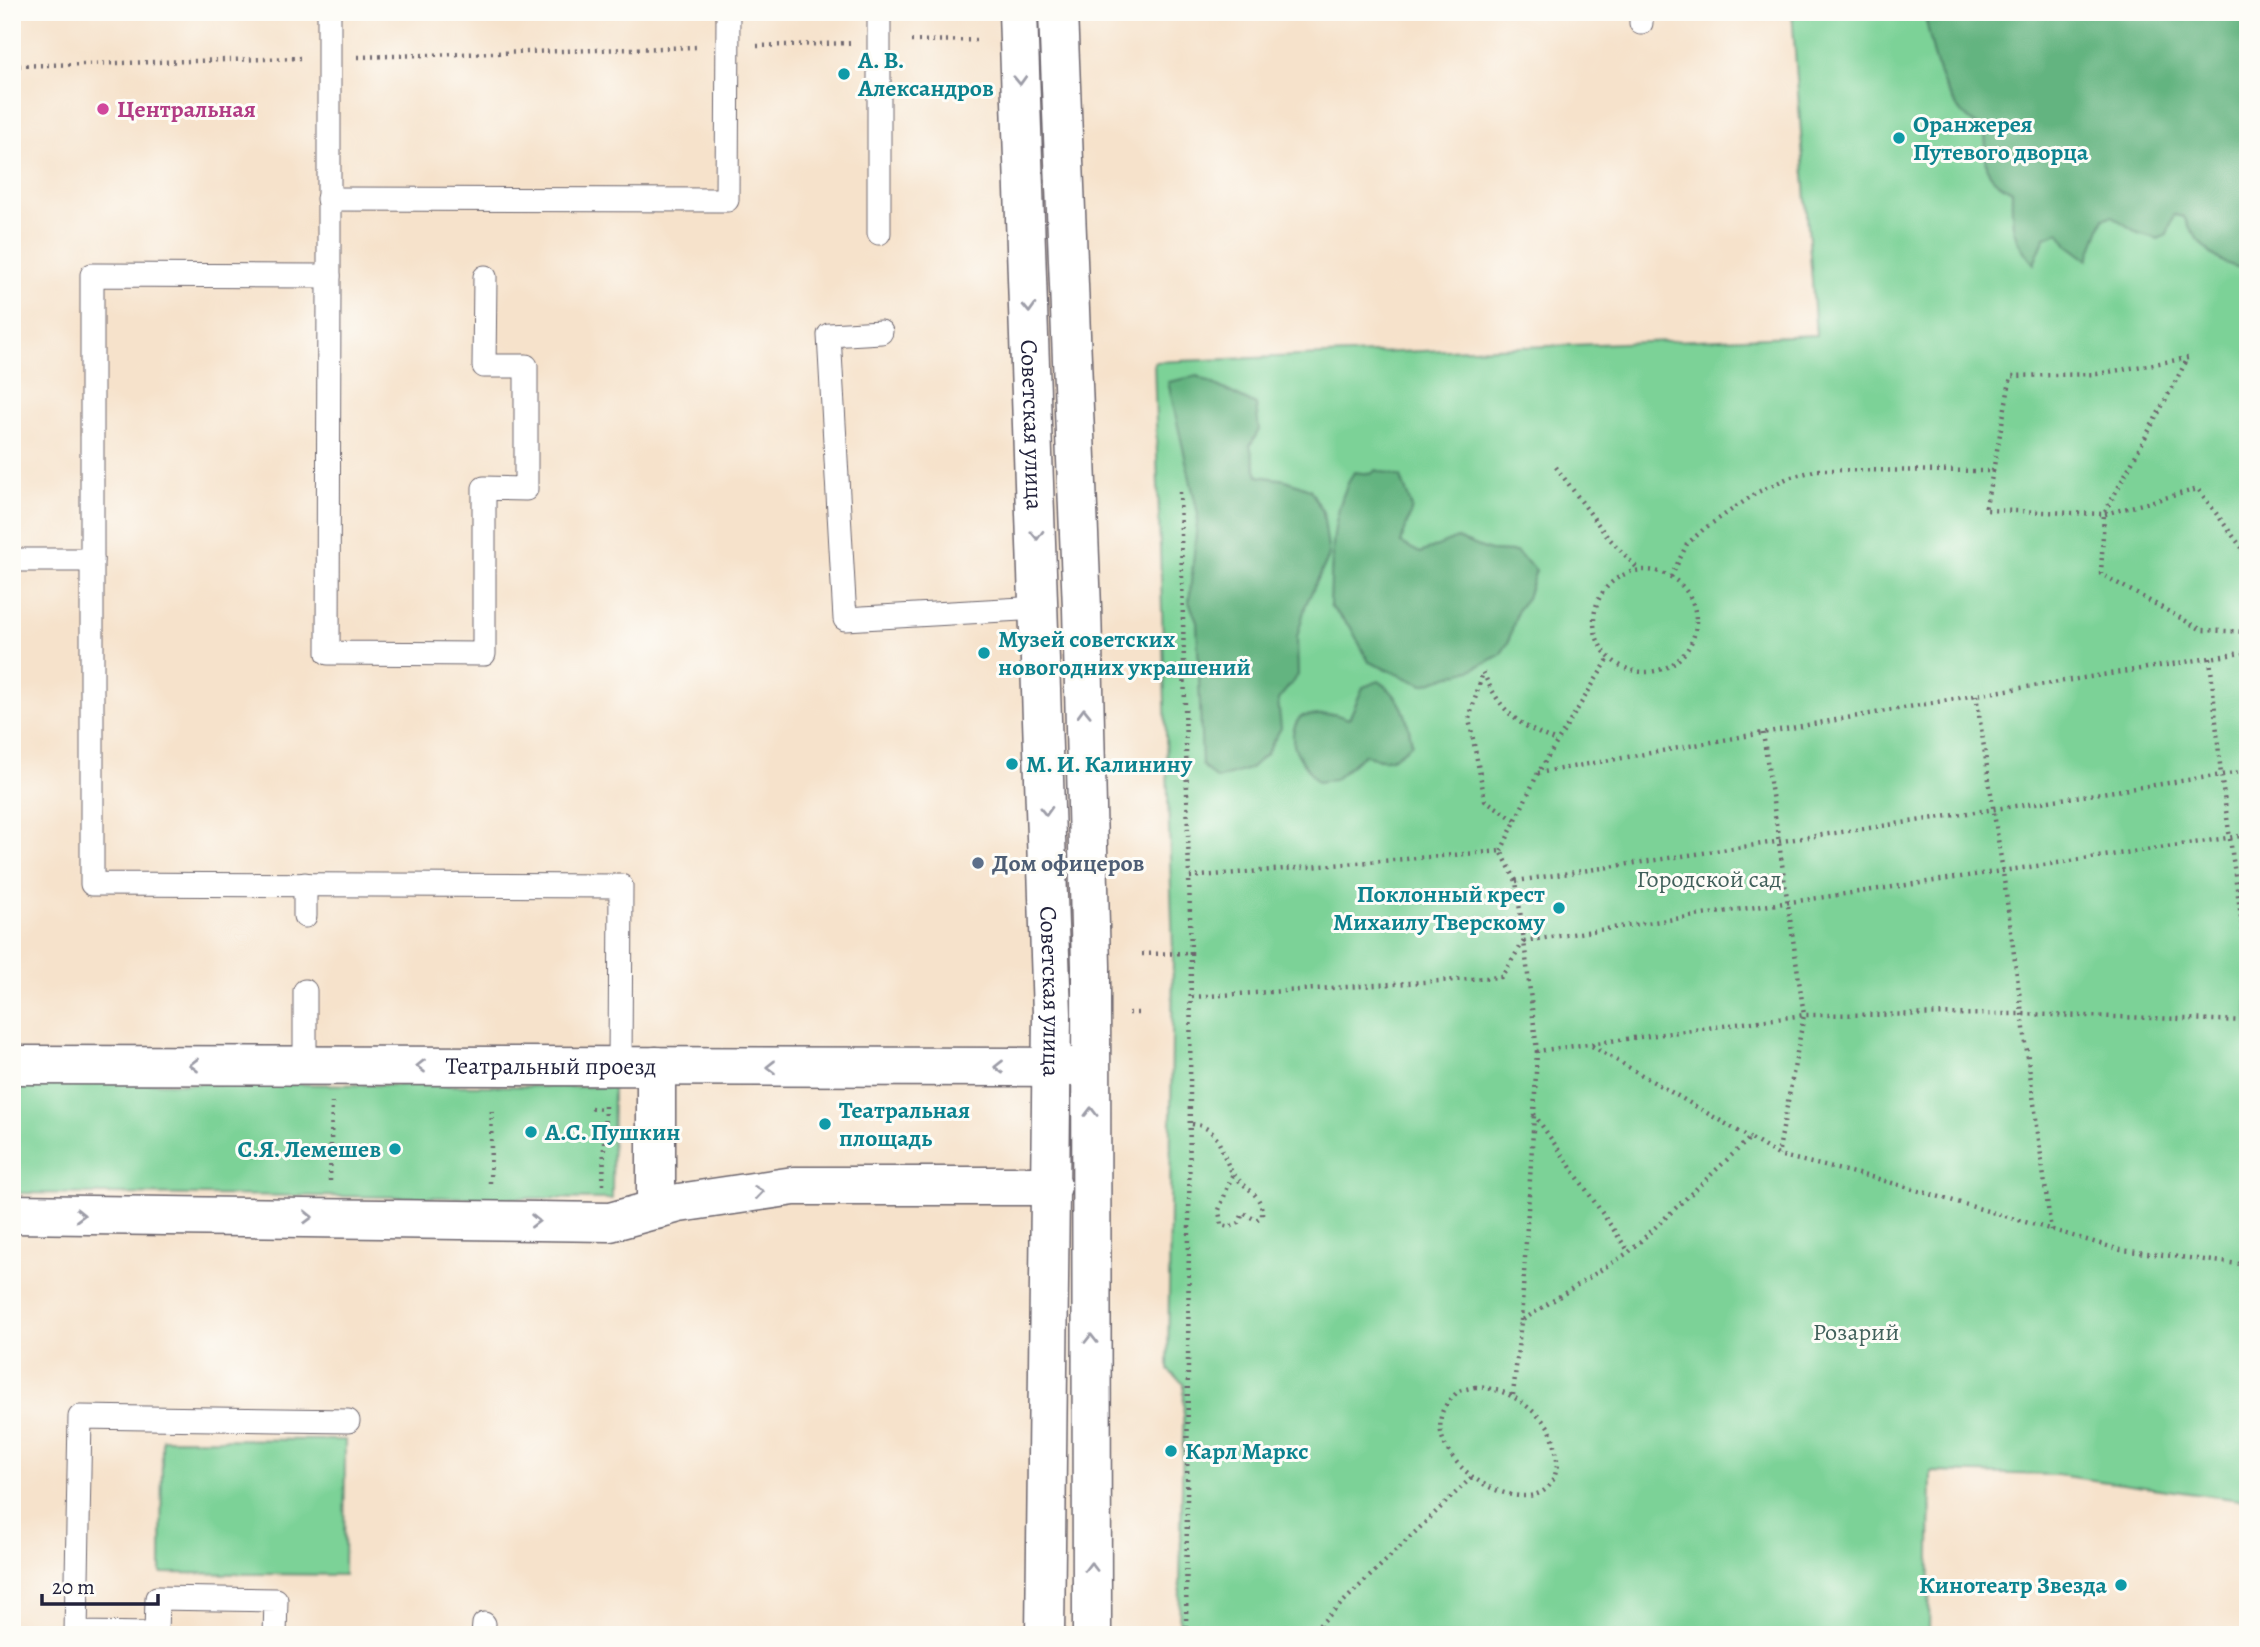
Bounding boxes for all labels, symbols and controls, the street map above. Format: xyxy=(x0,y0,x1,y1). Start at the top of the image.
place label: А. В. Александров xyxy=(857,44,994,104)
marker: А. В. Александров xyxy=(836,66,852,82)
one-way arrow xyxy=(1013,75,1028,86)
place label: Центральная xyxy=(117,93,256,125)
marker: Центральная xyxy=(95,101,111,117)
place label: Оранжерея Путевого дворца xyxy=(1913,108,2089,168)
marker: Оранжерея Путевого дворца xyxy=(1891,130,1907,146)
one-way arrow xyxy=(1021,303,1036,314)
street label: Советская улица xyxy=(1013,339,1051,511)
one-way arrow xyxy=(1029,530,1044,541)
place label: Музей советских новогодних украшений xyxy=(998,623,1251,683)
marker: Музей советских новогодних украшений xyxy=(976,645,992,661)
one-way arrow xyxy=(1077,707,1092,718)
place label: М. И. Калинину xyxy=(1026,748,1193,780)
marker: М. И. Калинину xyxy=(1004,756,1020,772)
one-way arrow xyxy=(1038,807,1054,817)
place label: Дом офицеров xyxy=(992,847,1145,879)
marker: Дом офицеров xyxy=(970,855,986,871)
park label: Городской сад xyxy=(1636,863,1782,895)
place label: Поклонный крест Михаилу Тверскому xyxy=(1333,878,1545,938)
marker: Поклонный крест Михаилу Тверскому xyxy=(1551,900,1567,916)
street label: Советская улица xyxy=(1032,906,1068,1077)
street label: Театральный проезд xyxy=(446,1050,656,1082)
one-way arrow xyxy=(188,1057,198,1073)
one-way arrow xyxy=(415,1058,426,1074)
one-way arrow xyxy=(765,1059,776,1074)
one-way arrow xyxy=(993,1059,1003,1075)
place label: Театральная площадь xyxy=(839,1094,970,1154)
one-way arrow xyxy=(1083,1106,1099,1116)
place label: А.С. Пушкин xyxy=(544,1116,680,1148)
marker: Театральная площадь xyxy=(817,1116,833,1132)
marker: А.С. Пушкин xyxy=(523,1124,539,1140)
place label: С.Я. Лемешев xyxy=(238,1133,381,1165)
marker: С.Я. Лемешев xyxy=(387,1141,403,1157)
one-way arrow xyxy=(754,1184,765,1199)
one-way arrow xyxy=(76,1207,86,1223)
one-way arrow xyxy=(303,1209,314,1225)
one-way arrow xyxy=(531,1213,541,1229)
park label: Розарий xyxy=(1813,1316,1899,1348)
one-way arrow xyxy=(1083,1333,1099,1344)
place label: Карл Маркс xyxy=(1185,1435,1309,1467)
marker: Карл Маркс xyxy=(1163,1443,1179,1459)
one-way arrow xyxy=(1083,1561,1099,1571)
scale bar xyxy=(42,1563,158,1607)
place label: Кинотеатр Звезда xyxy=(1919,1569,2108,1601)
text: 20 m xyxy=(52,1573,95,1601)
marker: Кинотеатр Звезда xyxy=(2113,1577,2129,1593)

